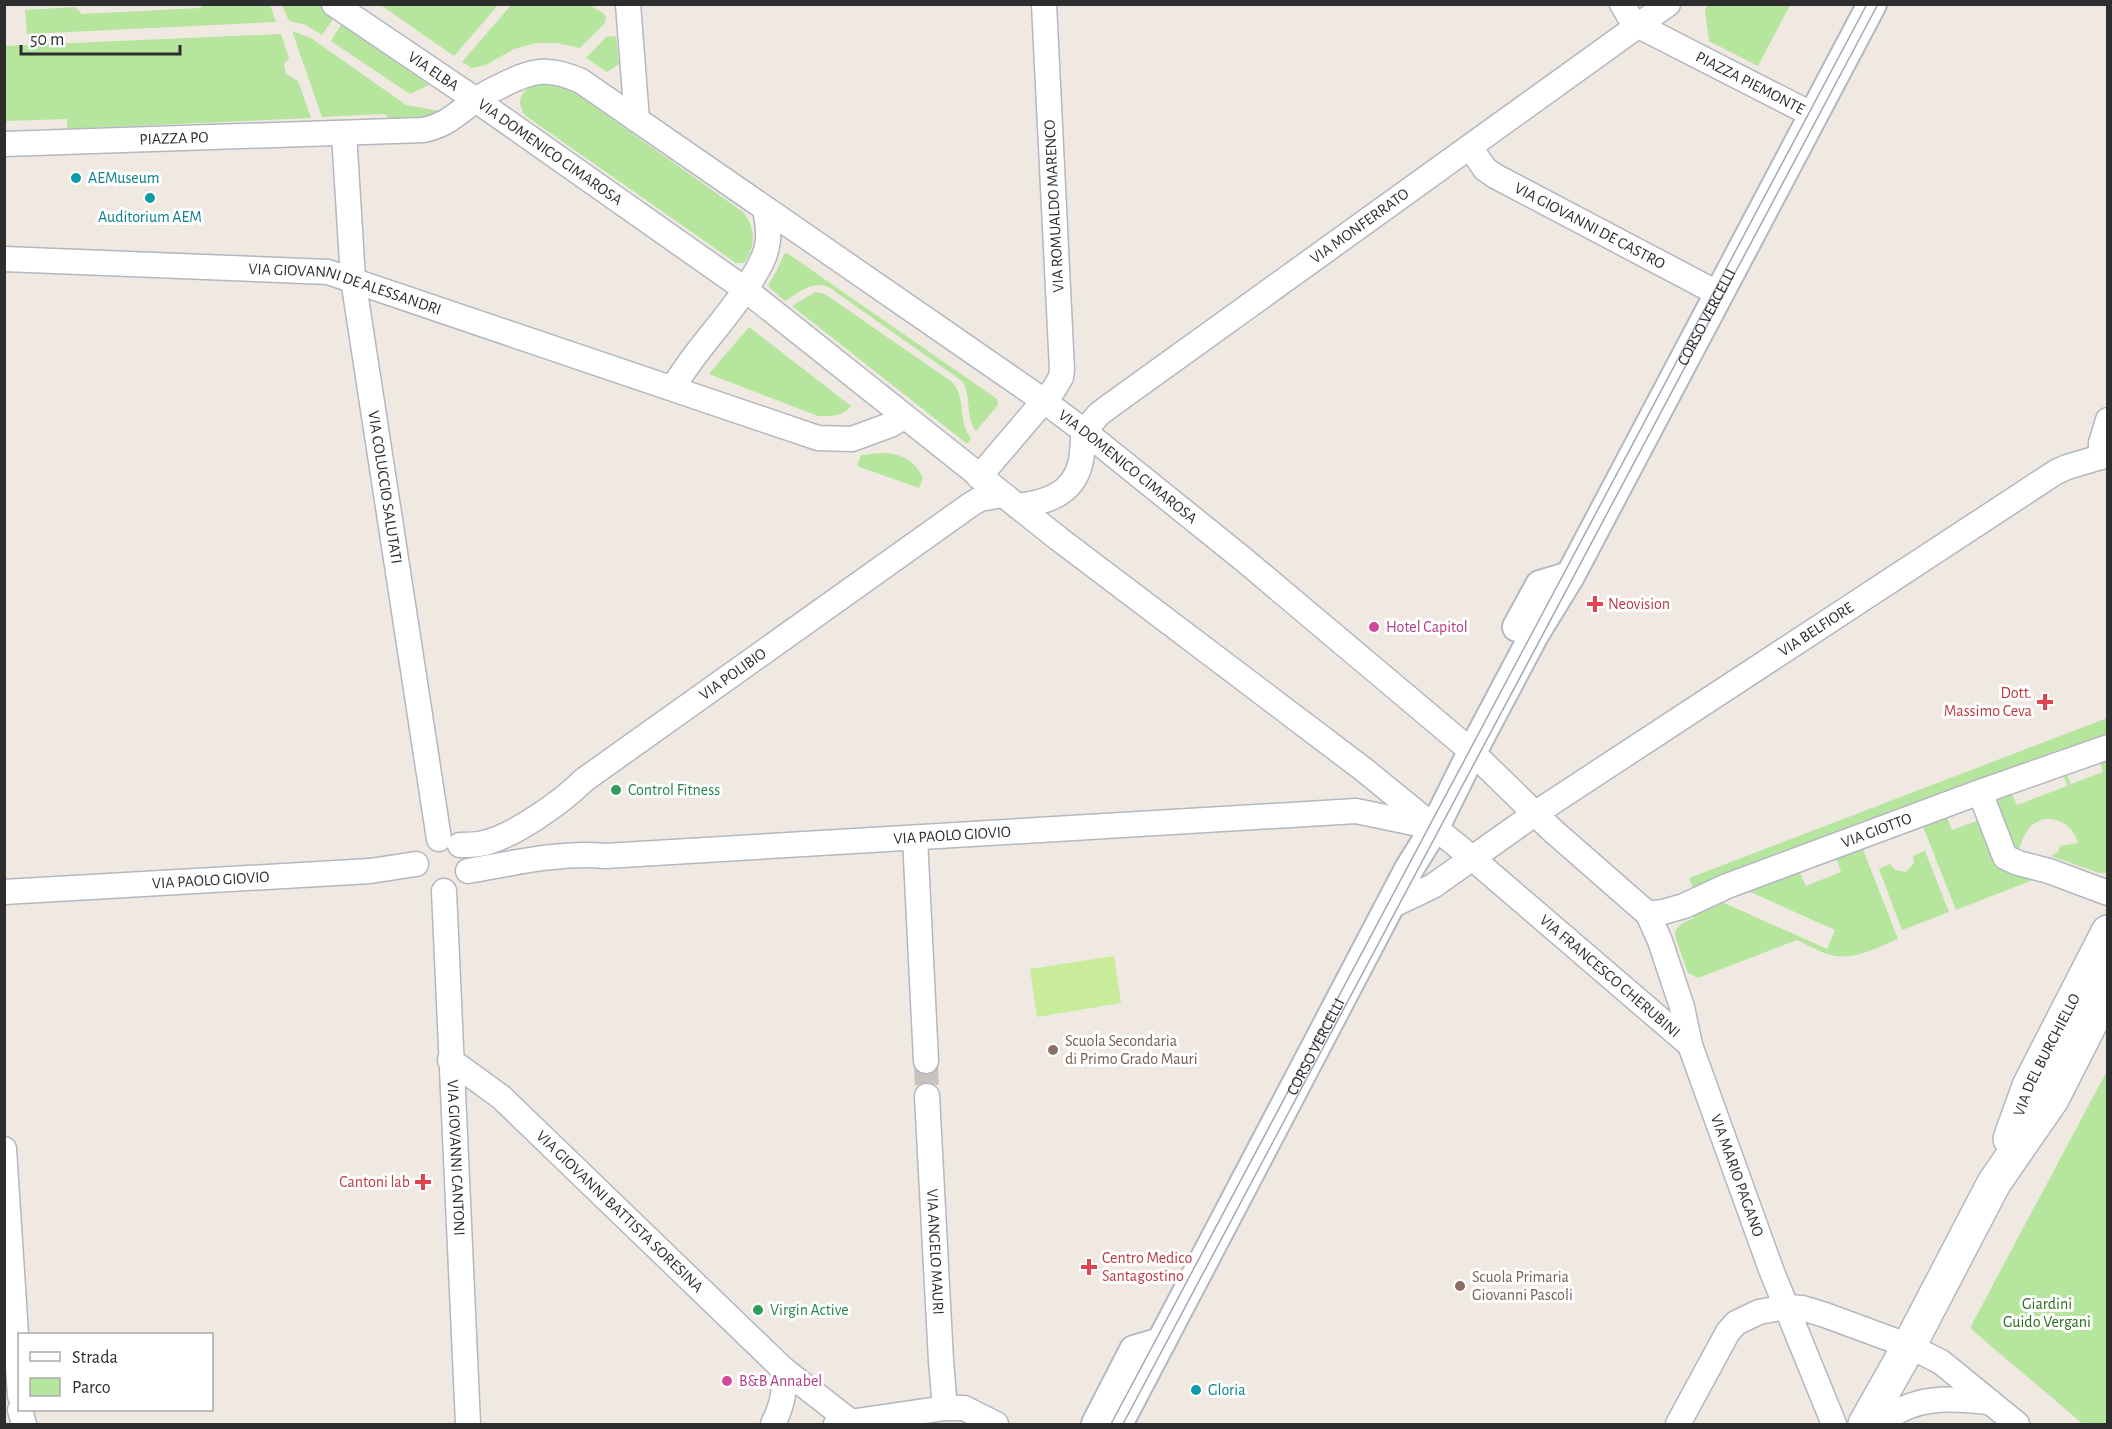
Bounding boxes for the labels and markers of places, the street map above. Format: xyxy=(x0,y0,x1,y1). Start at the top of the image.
place label: AEMuseum xyxy=(88,170,160,186)
marker: AEMuseum xyxy=(69,171,83,185)
marker: Auditorium AEM xyxy=(143,191,157,205)
place label: Auditorium AEM xyxy=(98,209,202,225)
marker: Neovision xyxy=(1586,595,1604,613)
place label: Neovision xyxy=(1608,596,1670,612)
place label: Hotel Capitol xyxy=(1386,619,1468,635)
marker: Hotel Capitol xyxy=(1367,620,1381,634)
place label: Dott. Massimo Ceva xyxy=(1944,685,2032,719)
marker: Dott. Massimo Ceva xyxy=(2036,693,2054,711)
place label: Control Fitness xyxy=(628,782,720,798)
marker: Control Fitness xyxy=(609,783,623,797)
place label: Scuola Secondaria di Primo Grado Mauri xyxy=(1065,1033,1198,1067)
marker: Scuola Secondaria di Primo Grado Mauri xyxy=(1046,1043,1060,1057)
marker: Cantoni lab xyxy=(414,1173,432,1191)
place label: Cantoni lab xyxy=(339,1174,410,1190)
place label: Centro Medico Santagostino xyxy=(1102,1250,1192,1284)
marker: Centro Medico Santagostino xyxy=(1080,1258,1098,1276)
place label: Scuola Primaria Giovanni Pascoli xyxy=(1472,1269,1573,1303)
marker: Scuola Primaria Giovanni Pascoli xyxy=(1453,1279,1467,1293)
place label: Virgin Active xyxy=(770,1302,849,1318)
marker: Virgin Active xyxy=(751,1303,765,1317)
place label: B&B Annabel xyxy=(739,1373,822,1389)
marker: B&B Annabel xyxy=(720,1374,734,1388)
place label: Gloria xyxy=(1208,1382,1246,1398)
marker: Gloria xyxy=(1189,1383,1203,1397)

